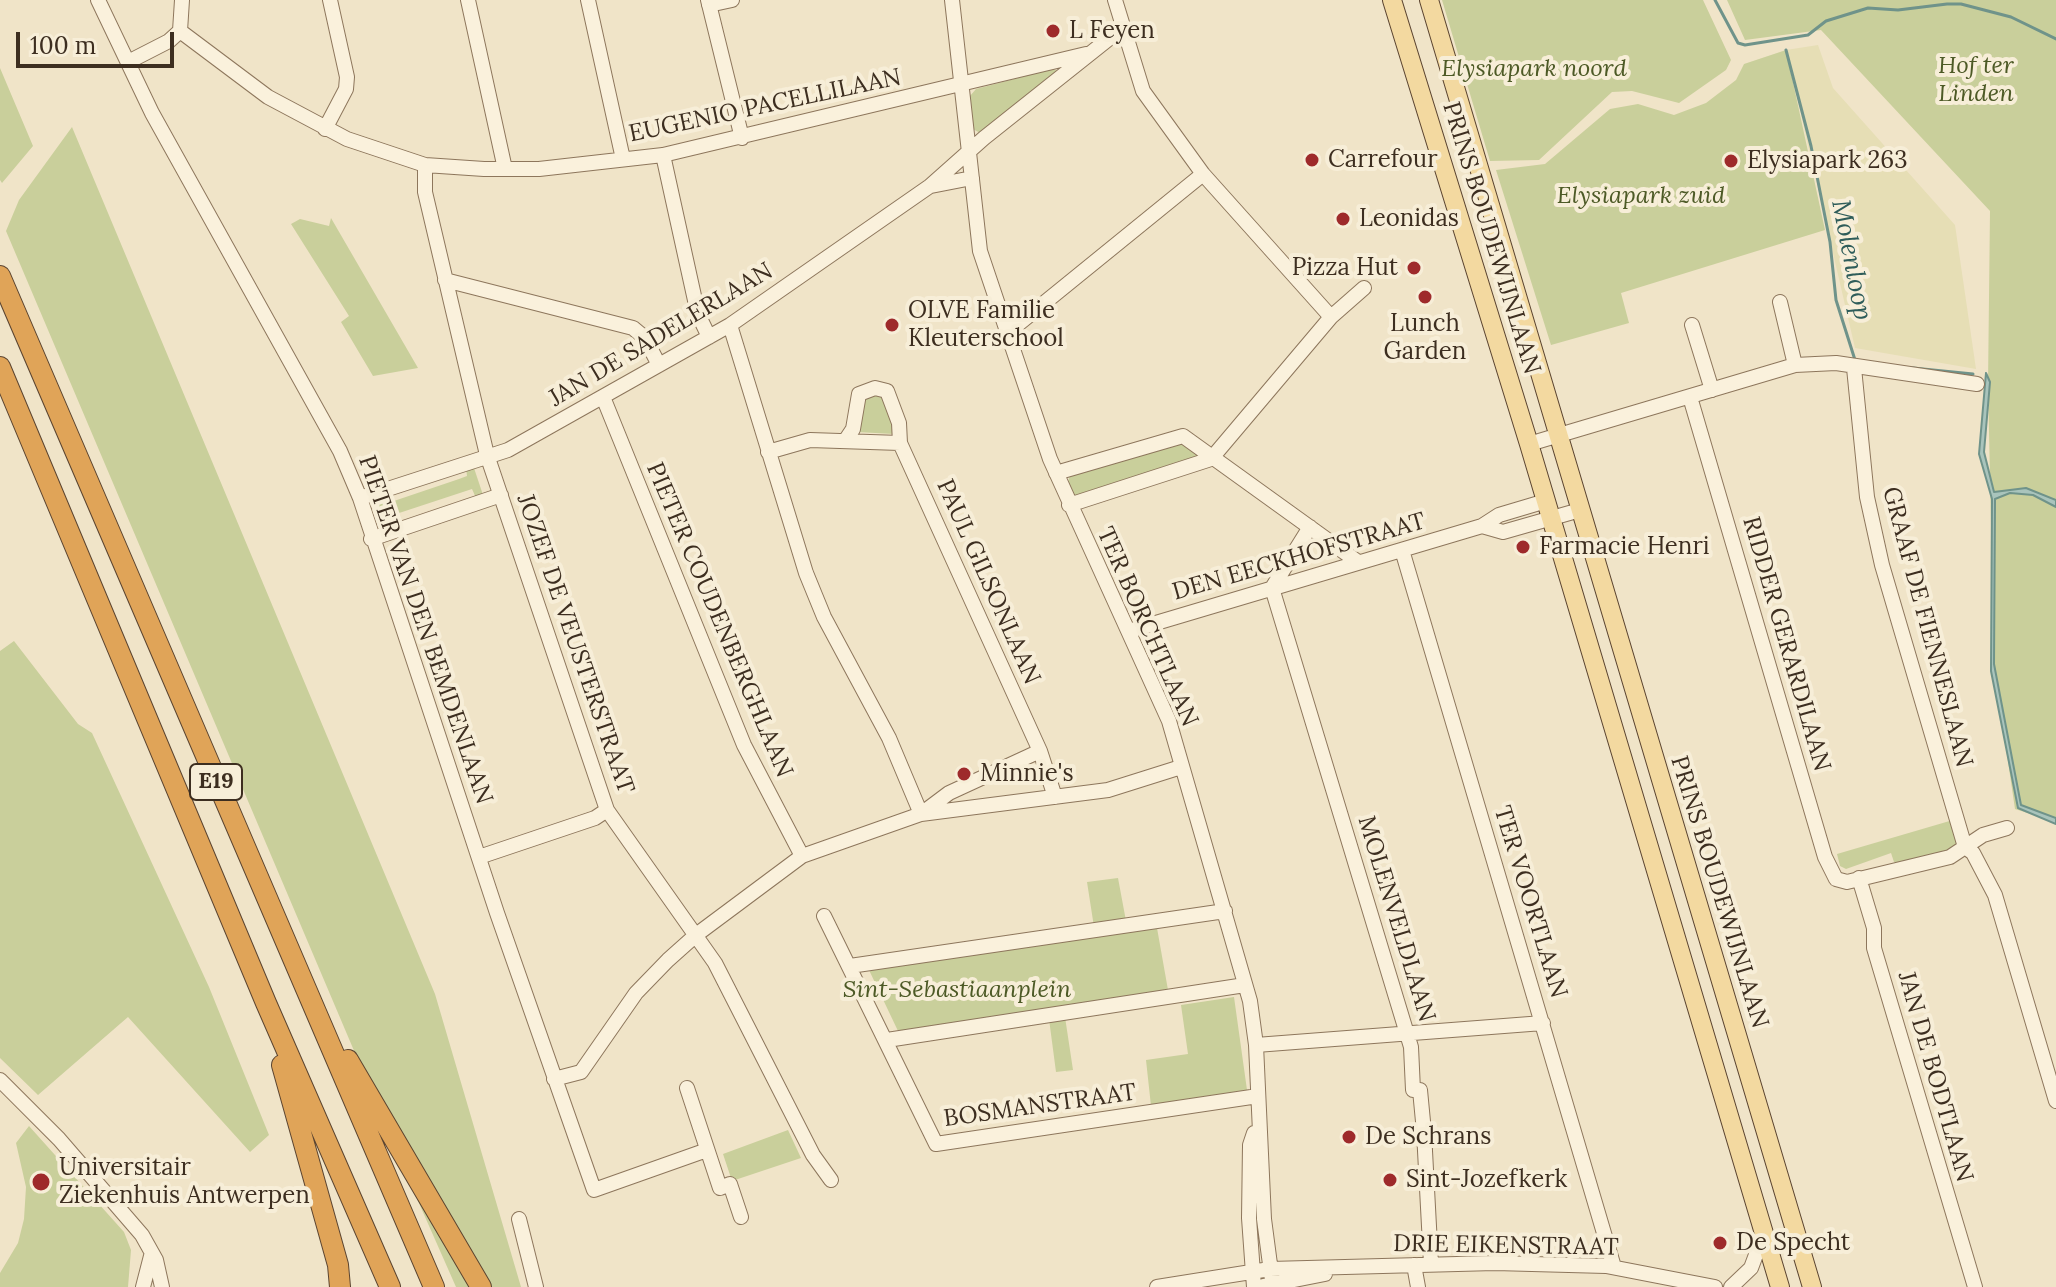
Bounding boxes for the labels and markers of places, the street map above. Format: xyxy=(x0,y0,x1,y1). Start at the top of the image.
place label: L Feyen xyxy=(1069,17,1155,45)
marker: L Feyen xyxy=(1044,22,1062,40)
place label: Carrefour xyxy=(1328,146,1438,174)
place label: Elysiapark 263 xyxy=(1747,147,1908,175)
marker: Carrefour xyxy=(1303,151,1321,169)
marker: Elysiapark 263 xyxy=(1722,152,1740,170)
place label: Leonidas xyxy=(1359,205,1459,233)
marker: Leonidas xyxy=(1334,210,1352,228)
place label: Pizza Hut xyxy=(1292,254,1398,282)
marker: Pizza Hut xyxy=(1405,259,1423,277)
marker: Lunch Garden xyxy=(1416,288,1434,306)
place label: OLVE Familie Kleuterschool xyxy=(908,297,1064,353)
place label: Lunch Garden xyxy=(1384,310,1466,366)
marker: OLVE Familie Kleuterschool xyxy=(883,316,901,334)
place label: Farmacie Henri xyxy=(1539,533,1710,561)
marker: Farmacie Henri xyxy=(1514,538,1532,556)
place label: Minnie's xyxy=(980,760,1074,788)
marker: Minnie's xyxy=(955,765,973,783)
place label: De Schrans xyxy=(1365,1123,1491,1151)
marker: De Schrans xyxy=(1340,1128,1358,1146)
place label: Universitair Ziekenhuis Antwerpen xyxy=(59,1154,310,1210)
place label: Sint-Jozefkerk xyxy=(1406,1166,1567,1194)
marker: Universitair Ziekenhuis Antwerpen xyxy=(30,1171,52,1193)
marker: Sint-Jozefkerk xyxy=(1381,1171,1399,1189)
place label: De Specht xyxy=(1736,1229,1850,1257)
marker: De Specht xyxy=(1711,1234,1729,1252)

